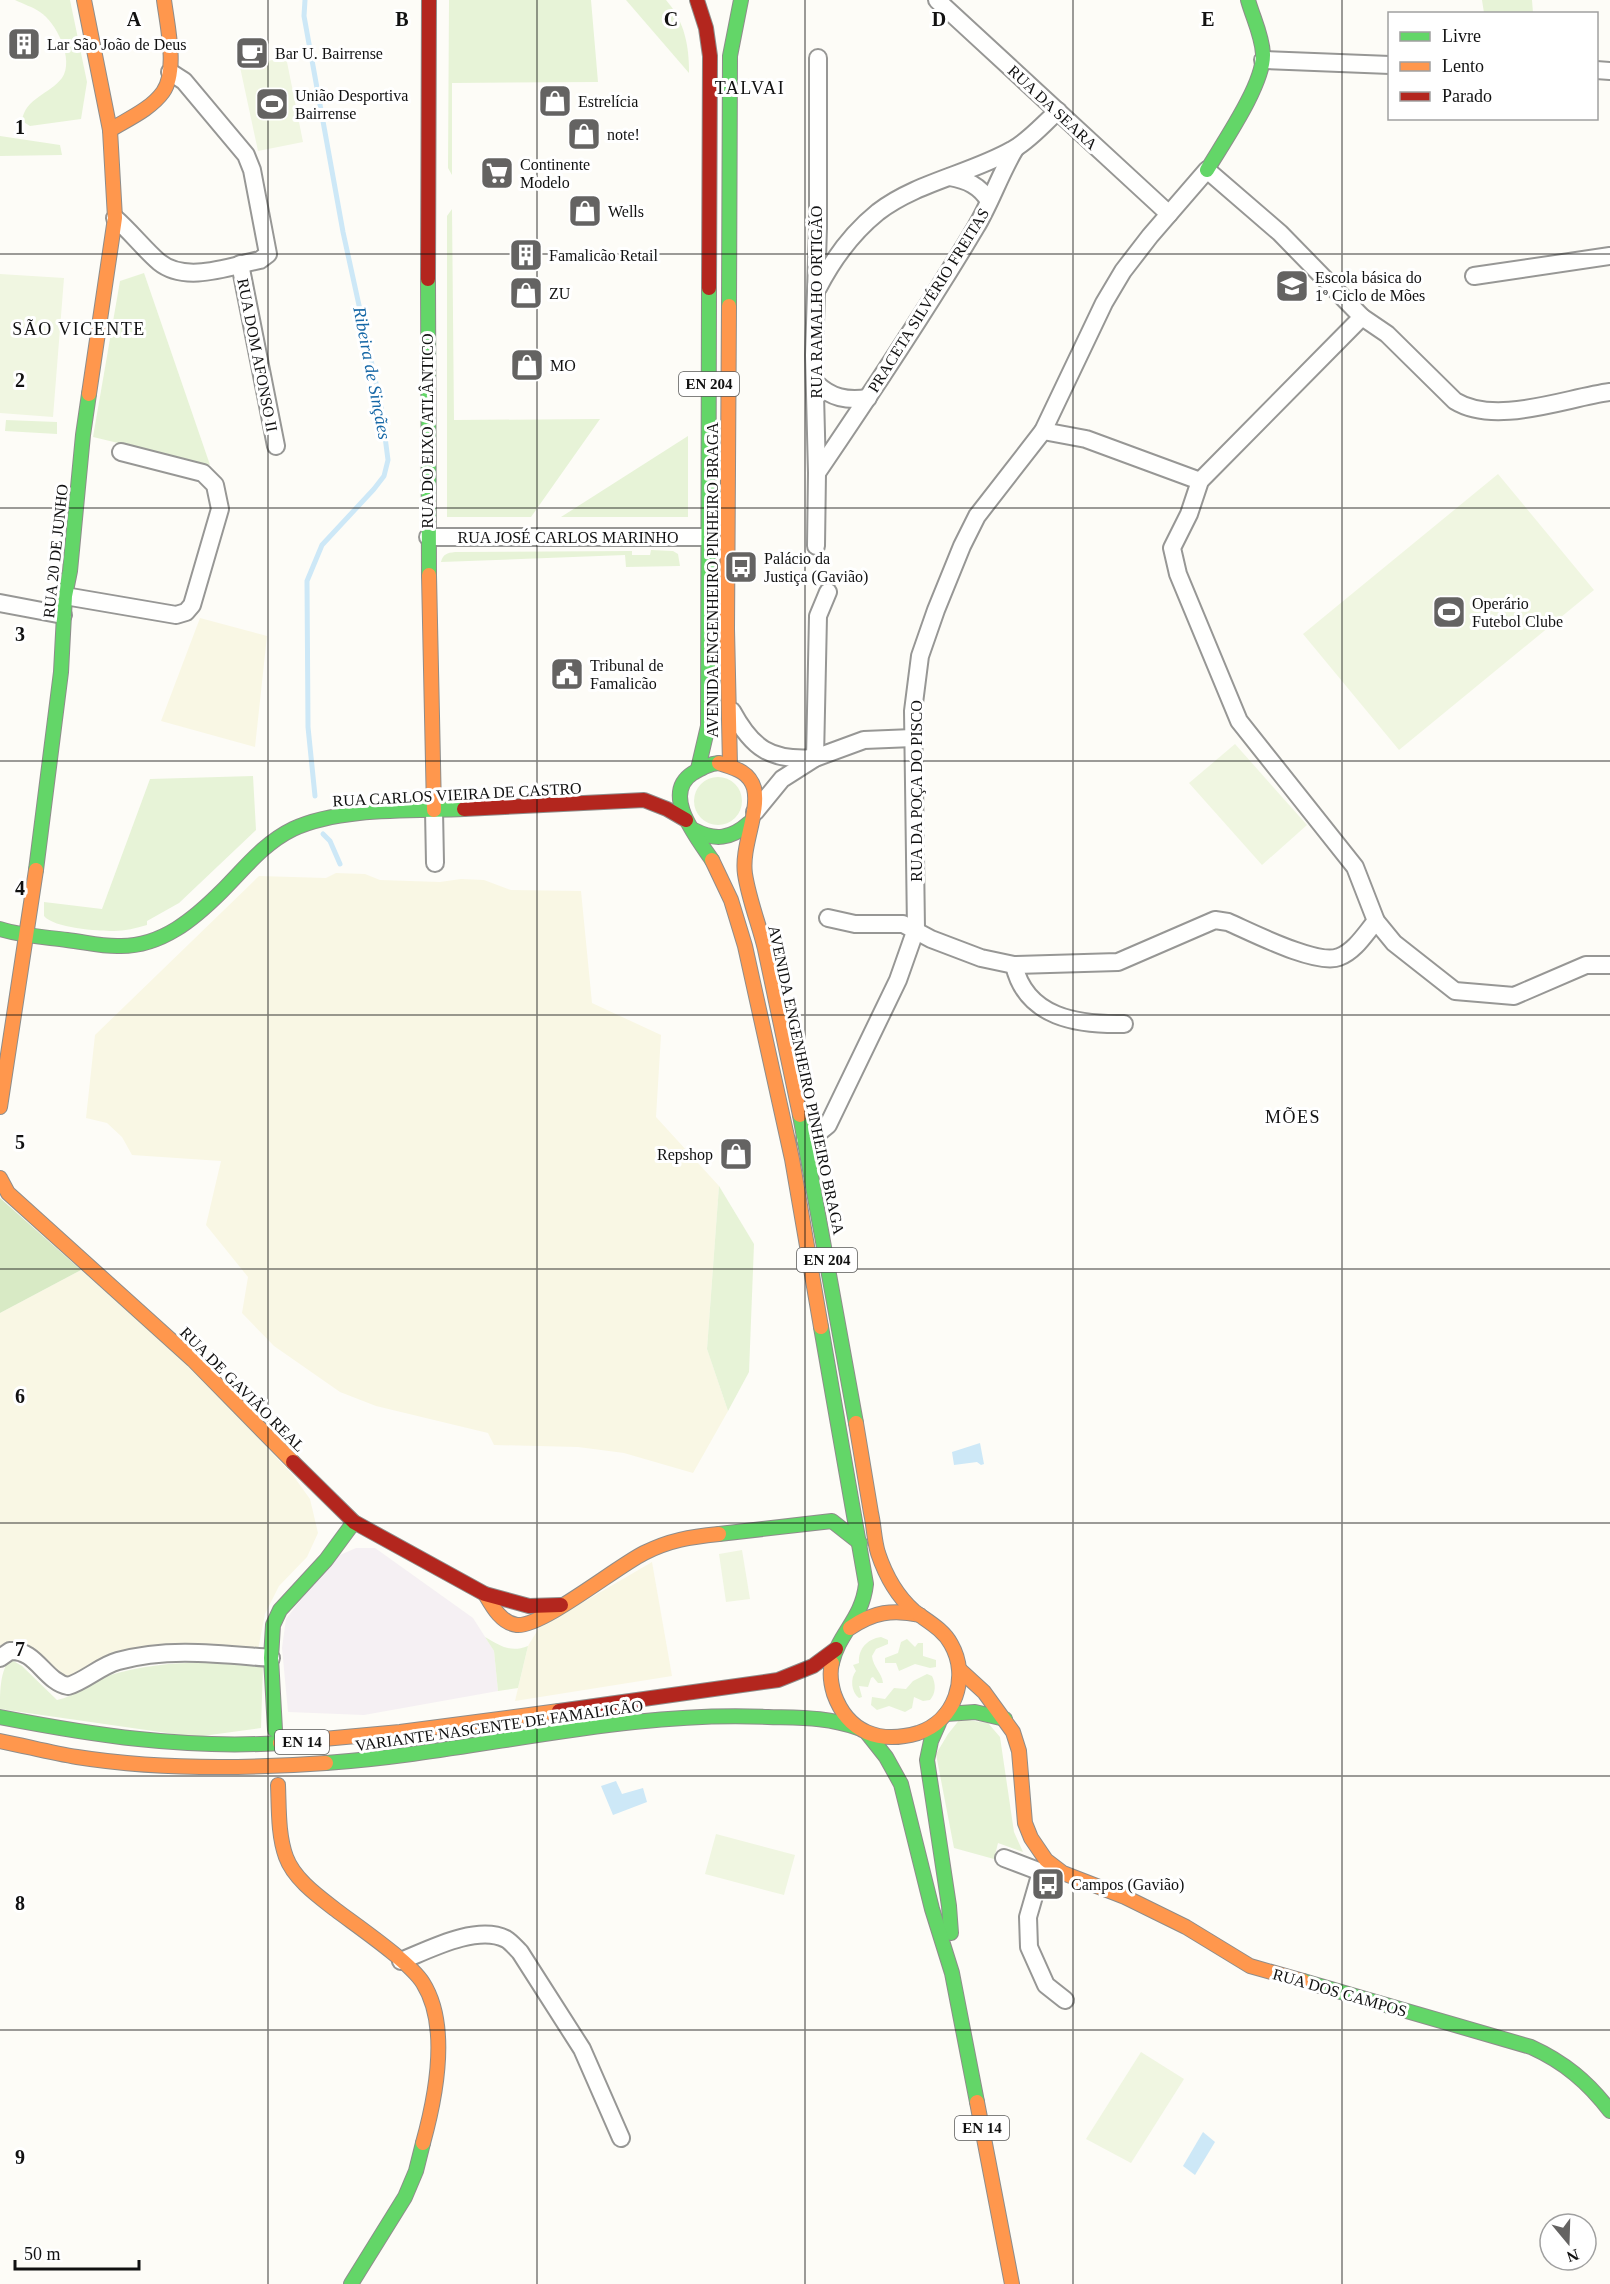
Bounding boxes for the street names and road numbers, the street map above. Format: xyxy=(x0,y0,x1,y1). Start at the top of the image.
street label: RUA DA SEARA xyxy=(1005,62,1101,153)
street label: PRACETA SILVÉRIO FREITAS xyxy=(864,205,992,395)
street label: RUA RAMALHO ORTIGÃO xyxy=(808,206,825,398)
street label: RUA DOM AFONSO II xyxy=(234,277,281,433)
street label: RUA DO EIXO ATLÂNTICO xyxy=(418,333,436,529)
road number: EN 204 xyxy=(679,372,739,396)
street label: AVENIDA ENGENHEIRO PINHEIRO BRAGA xyxy=(704,422,721,738)
street label: RUA 20 DE JUNHO xyxy=(40,483,71,619)
street label: RUA JOSÉ CARLOS MARINHO xyxy=(458,528,678,546)
street label: RUA DA POÇA DO PISCO xyxy=(908,700,926,882)
street label: RUA CARLOS VIEIRA DE CASTRO xyxy=(332,779,582,810)
street label: AVENIDA ENGENHEIRO PINHEIRO BRAGA xyxy=(765,924,848,1237)
road number: EN 204 xyxy=(797,1248,857,1272)
street label: RUA DE GAVIÃO REAL xyxy=(177,1324,308,1455)
street label: VARIANTE NASCENTE DE FAMALICÃO xyxy=(354,1697,644,1754)
road number: EN 14 xyxy=(275,1730,329,1754)
street label: RUA DOS CAMPOS xyxy=(1271,1965,1409,2020)
road number: EN 14 xyxy=(955,2116,1009,2140)

